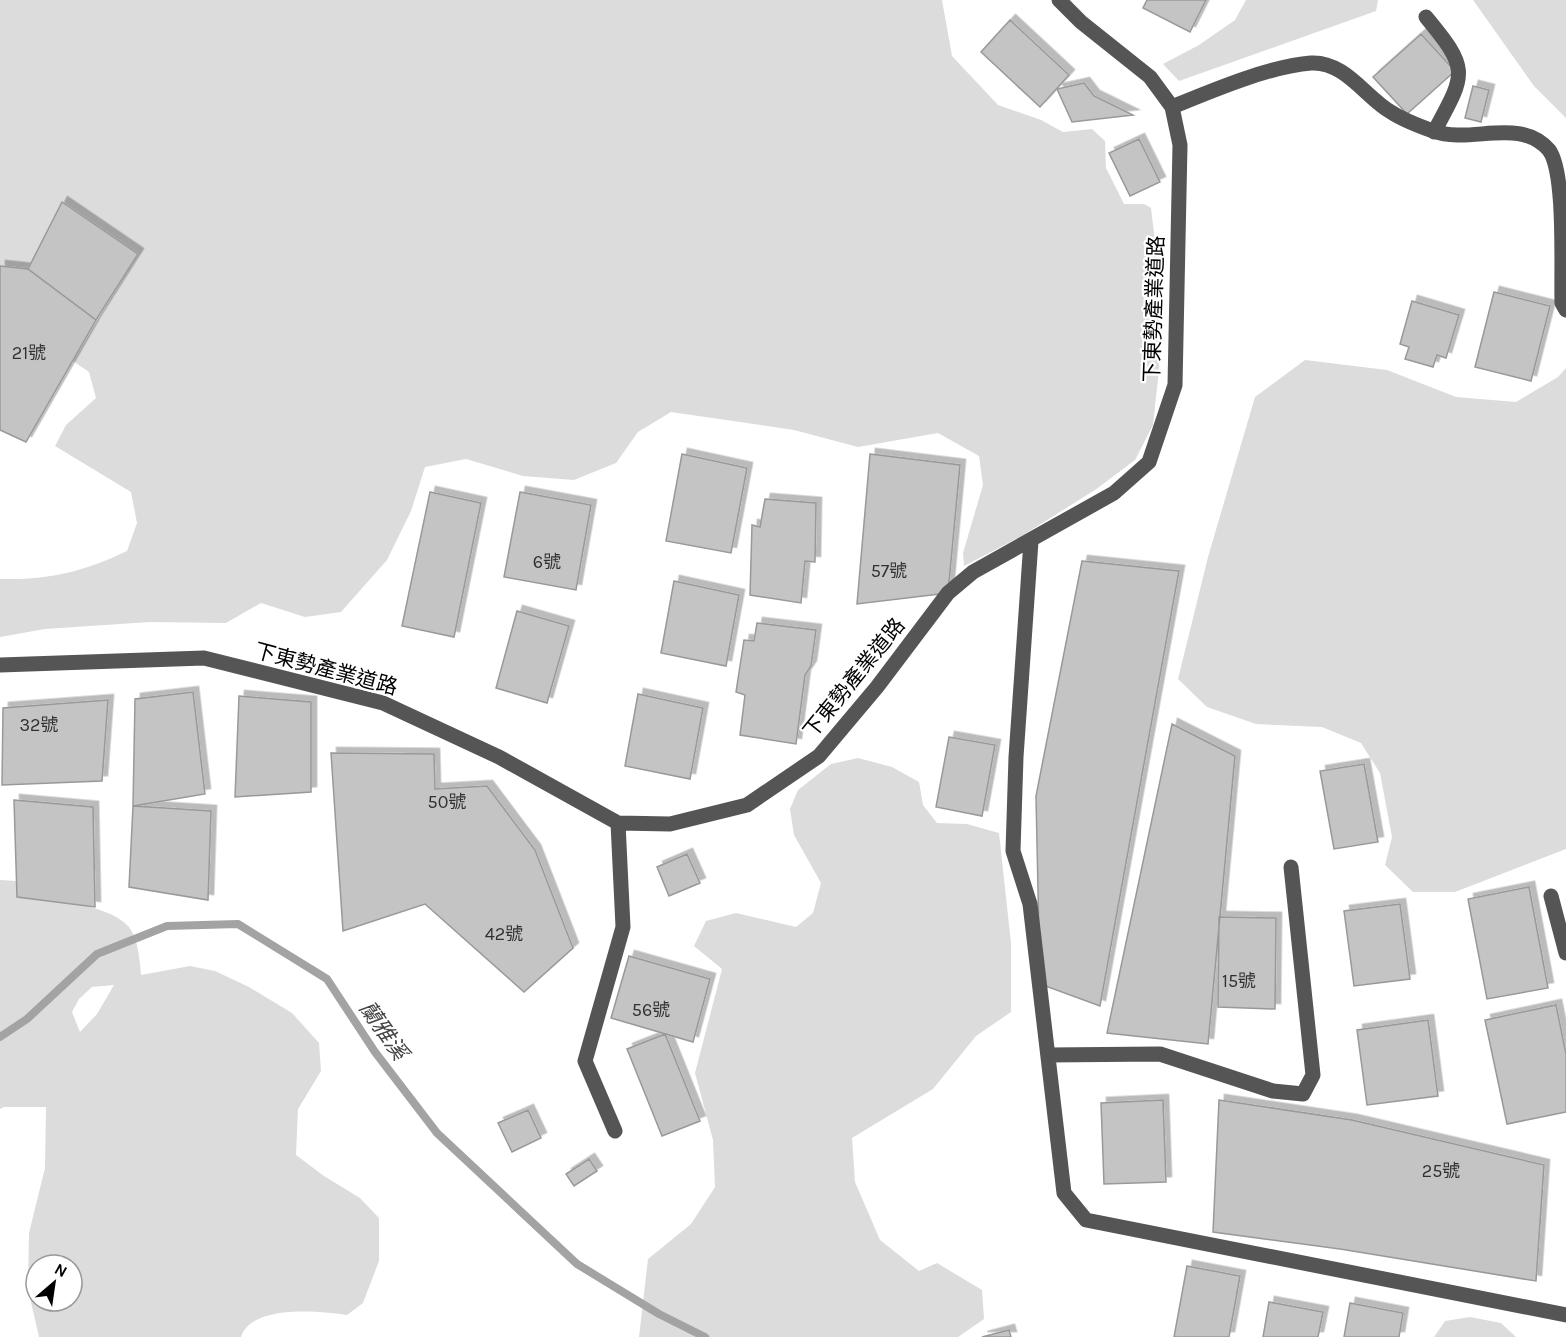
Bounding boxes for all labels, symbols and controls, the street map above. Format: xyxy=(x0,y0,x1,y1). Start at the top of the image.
street label: 下東勢產業道路 xyxy=(1139,235,1169,383)
house number: 21號 xyxy=(12,342,46,364)
house number: 6號 xyxy=(533,551,561,573)
house number: 57號 xyxy=(871,560,907,582)
street label: 下東勢產業道路 xyxy=(798,613,910,743)
street label: 下東勢產業道路 xyxy=(252,638,400,700)
house number: 32號 xyxy=(19,714,59,736)
house number: 50號 xyxy=(428,791,466,813)
house number: 42號 xyxy=(485,923,523,945)
house number: 15號 xyxy=(1222,970,1256,992)
water label: 蘭雅溪 xyxy=(354,996,414,1068)
house number: 56號 xyxy=(632,999,670,1021)
house number: 25號 xyxy=(1422,1160,1460,1182)
north arrow xyxy=(24,1253,84,1313)
text: N xyxy=(51,1259,71,1281)

